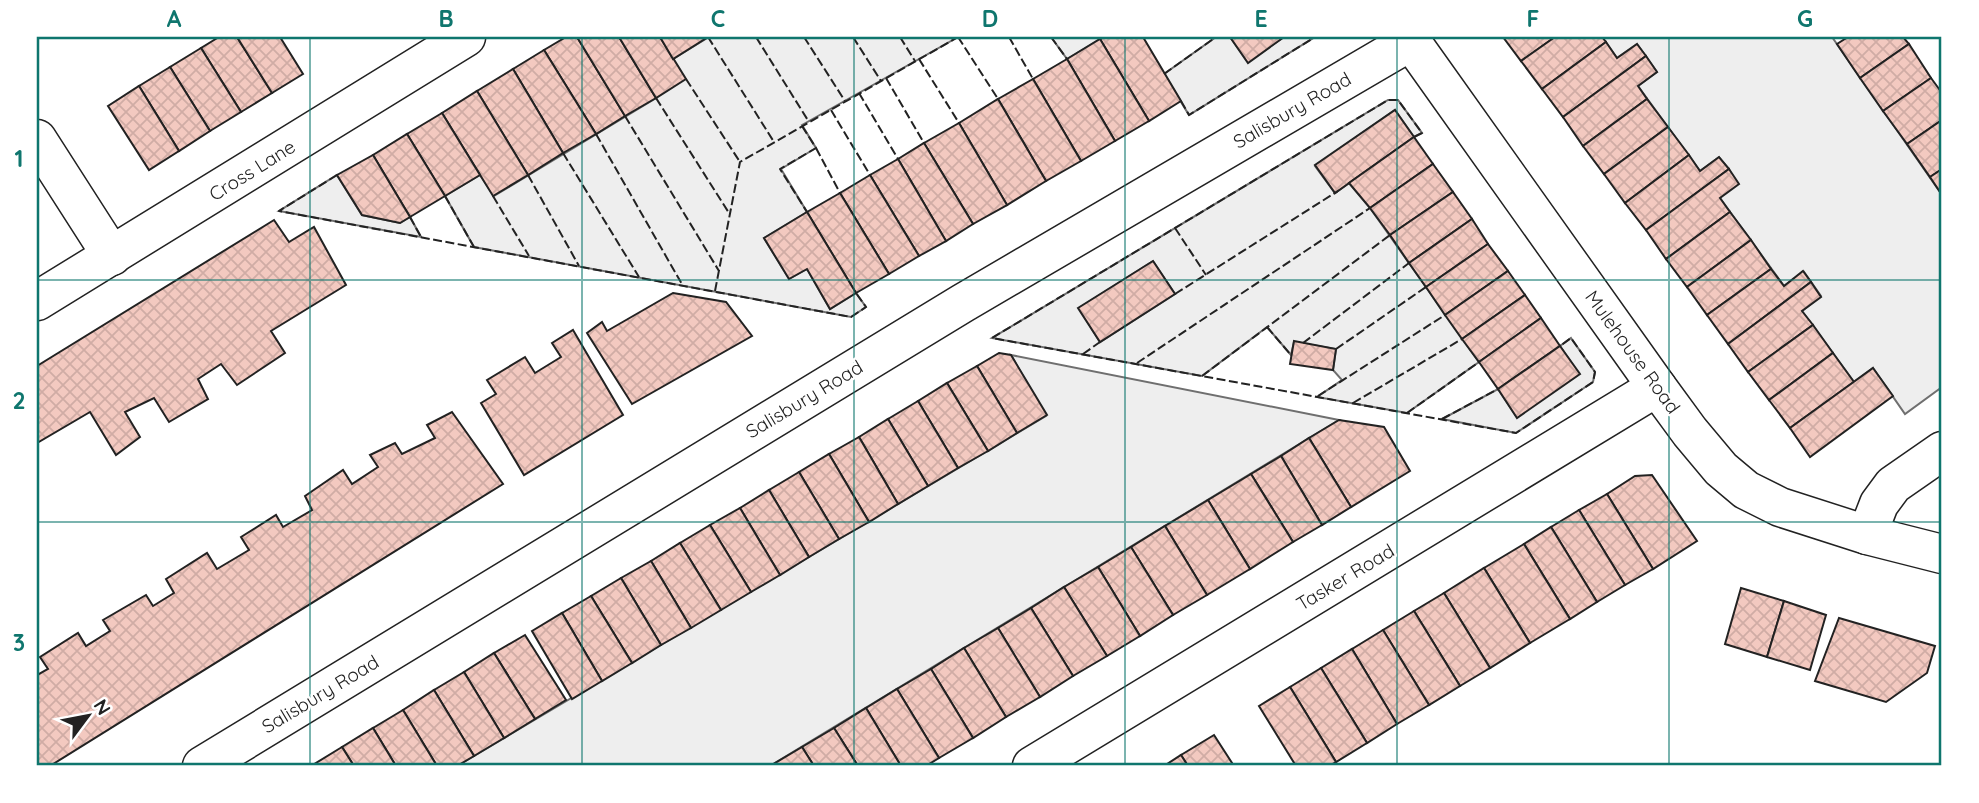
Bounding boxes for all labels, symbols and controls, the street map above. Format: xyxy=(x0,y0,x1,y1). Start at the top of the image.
text: A xyxy=(167,4,182,33)
text: B xyxy=(438,4,454,33)
text: C xyxy=(711,4,725,33)
text: D xyxy=(982,4,998,33)
text: E xyxy=(1254,4,1268,33)
text: F xyxy=(1527,4,1539,33)
text: G xyxy=(1797,4,1813,33)
street label: Salisbury Road xyxy=(1229,67,1355,153)
street label: Cross Lane xyxy=(204,134,300,206)
text: 1 xyxy=(15,144,23,173)
street label: Mulehouse Road xyxy=(1580,286,1686,418)
street label: Salisbury Road xyxy=(741,355,867,443)
text: 2 xyxy=(12,386,26,415)
street label: Tasker Road xyxy=(1292,538,1398,616)
text: 3 xyxy=(13,628,25,657)
street label: Salisbury Road xyxy=(257,650,383,738)
north arrow xyxy=(52,680,122,750)
text: N xyxy=(89,695,116,719)

